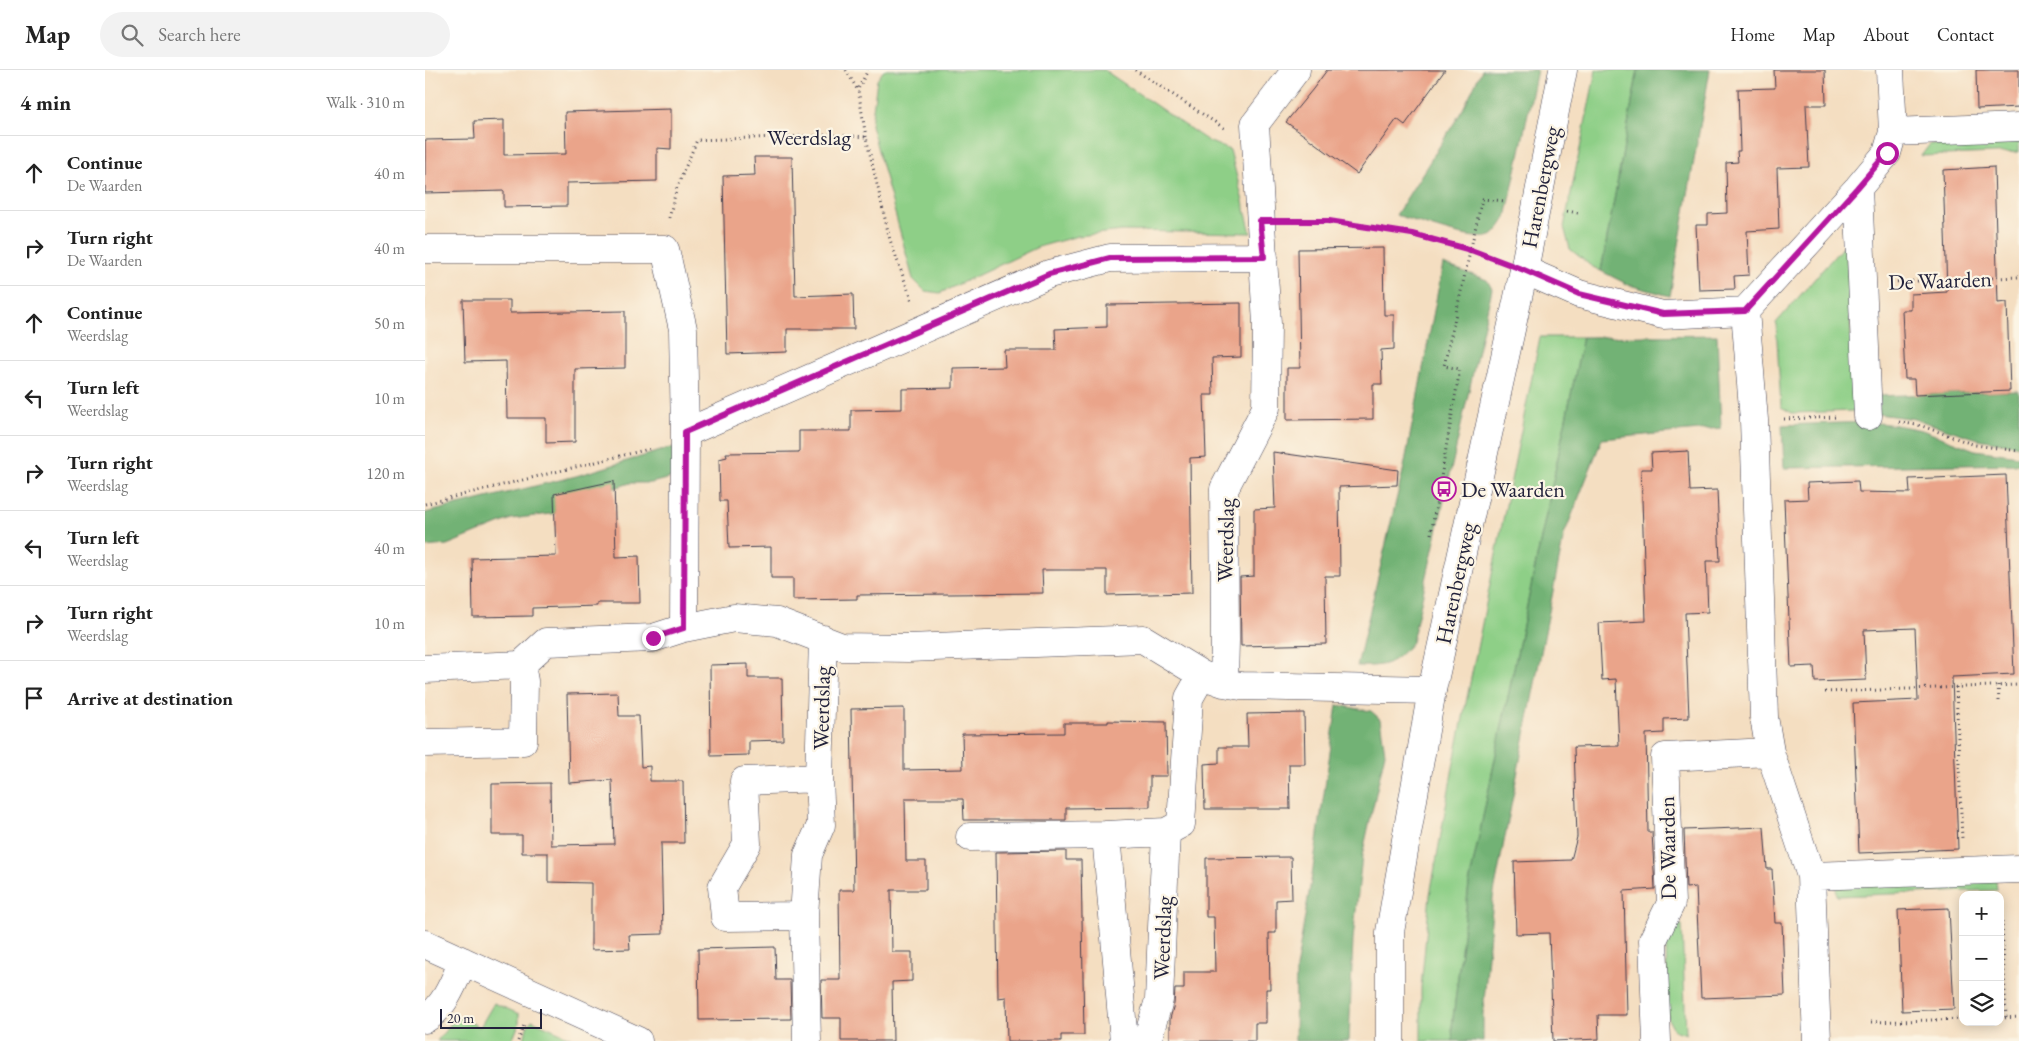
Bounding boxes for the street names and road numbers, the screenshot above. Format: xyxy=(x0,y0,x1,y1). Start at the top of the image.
street label: Weerdslag xyxy=(767,123,851,152)
street label: Harenbergweg xyxy=(1514,123,1567,251)
street label: De Waarden xyxy=(1888,264,1993,297)
street label: Weerdslag xyxy=(1210,497,1241,582)
street label: Harenbergweg xyxy=(1428,519,1483,647)
street label: Weerdslag xyxy=(806,665,837,750)
street label: De Waarden xyxy=(1652,795,1683,900)
street label: Weerdslag xyxy=(1147,895,1178,981)

